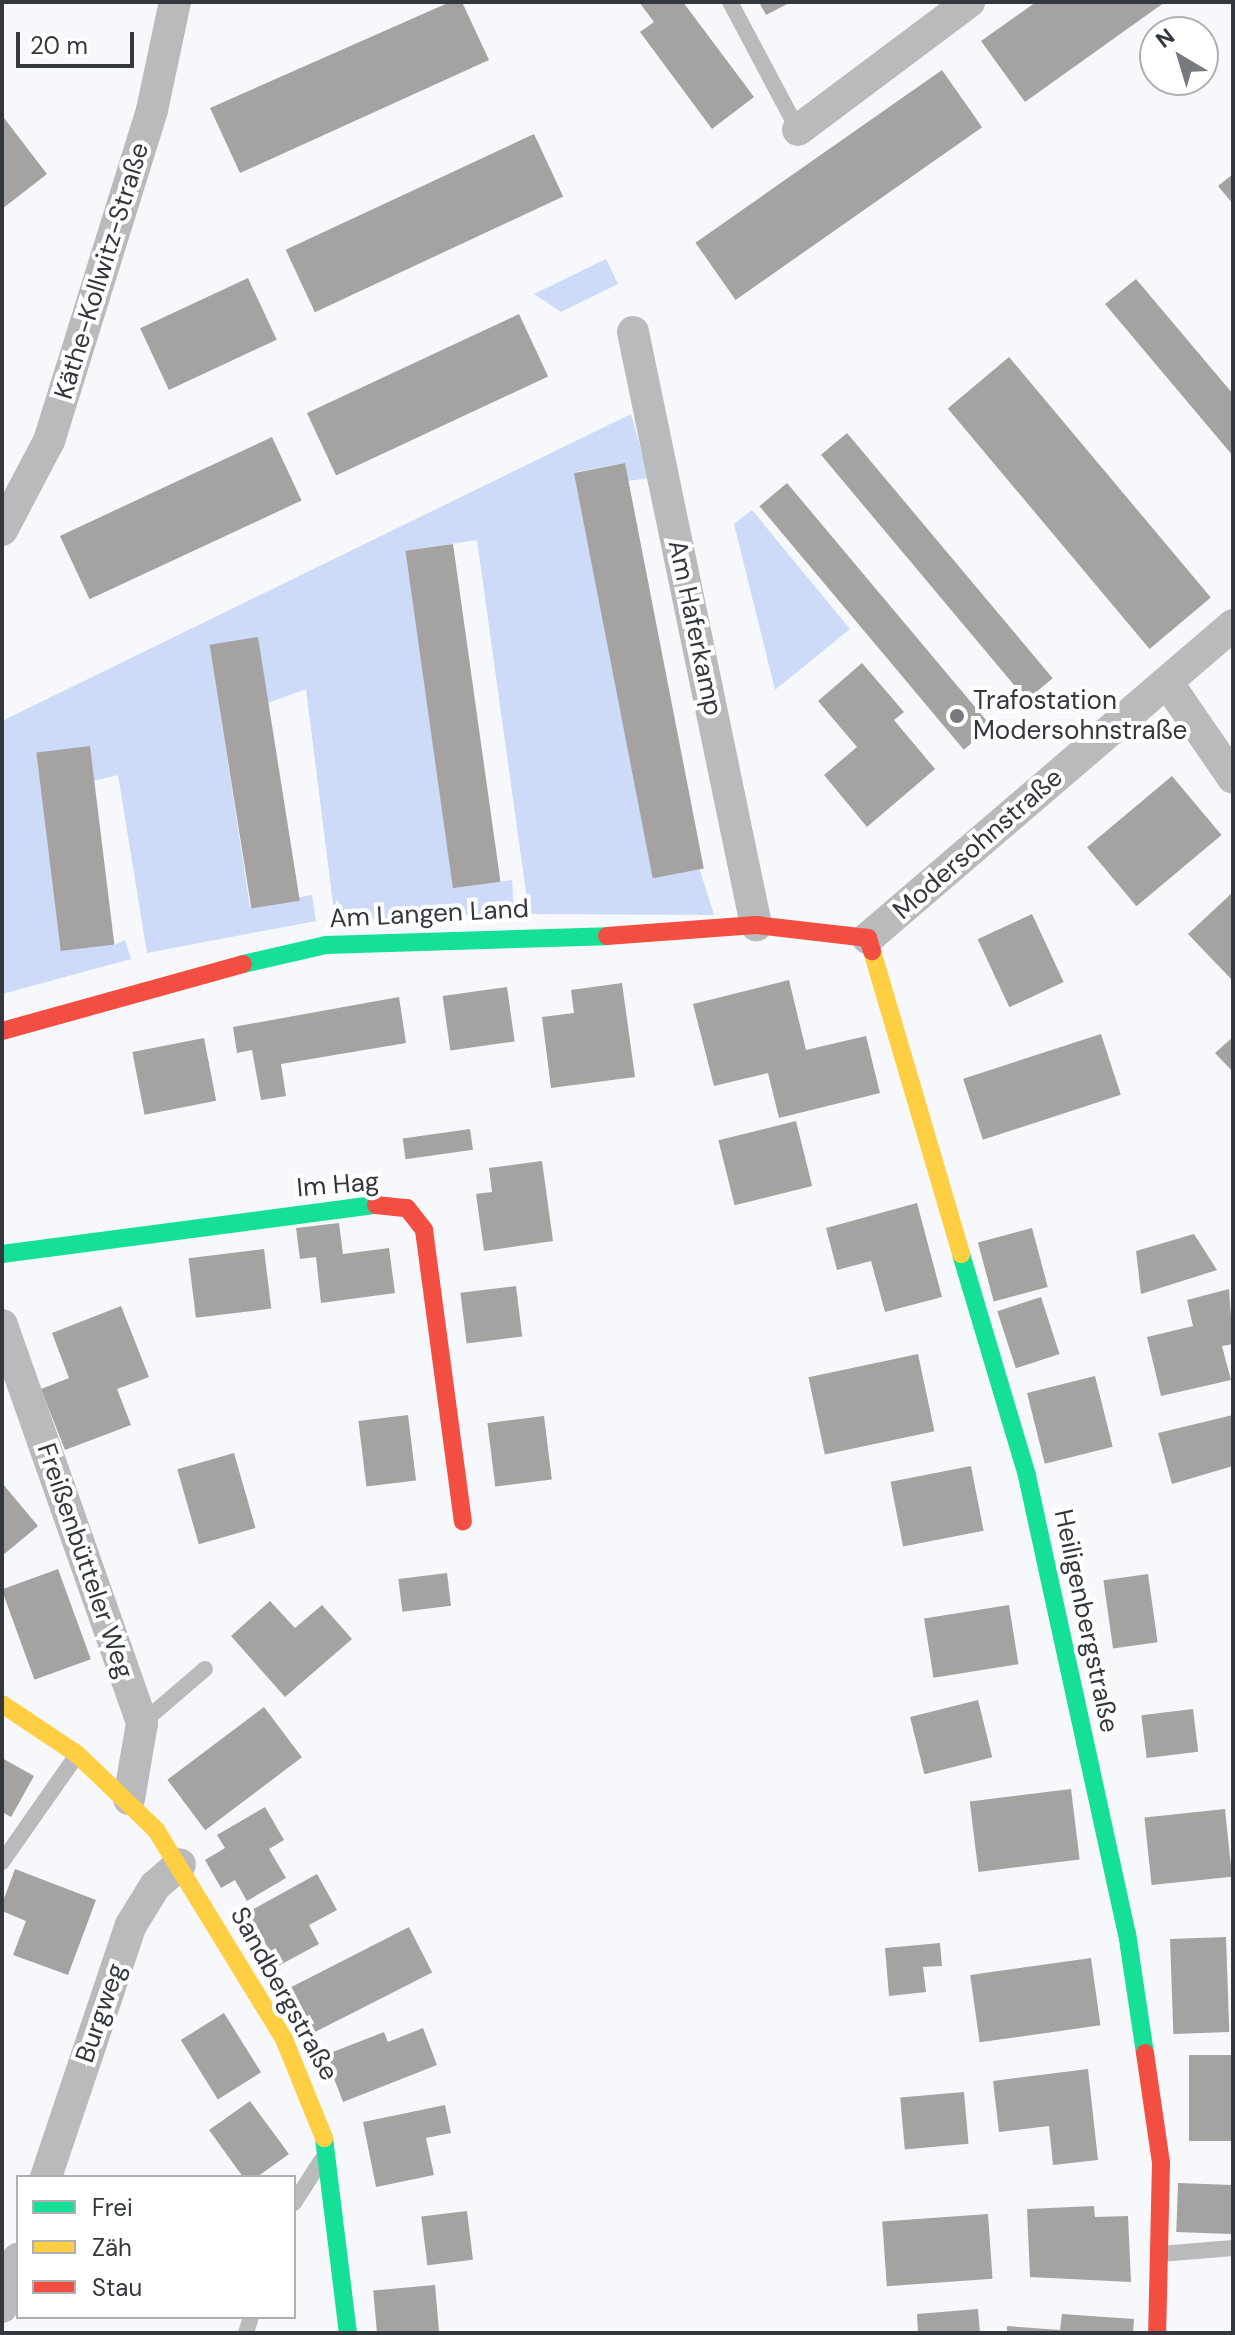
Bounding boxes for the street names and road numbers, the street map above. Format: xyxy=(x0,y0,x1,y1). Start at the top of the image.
street label: Käthe-Kollwitz-Straße xyxy=(48,139,156,403)
street label: Am Haferkamp xyxy=(661,537,729,719)
street label: Modersohnstraße xyxy=(887,762,1069,926)
street label: Am Langen Land xyxy=(328,893,530,935)
street label: Im Hag xyxy=(296,1166,380,1204)
street label: Freißenbütteler Weg xyxy=(30,1439,140,1683)
street label: Heiligenbergstraße xyxy=(1047,1507,1125,1735)
street label: Sandbergstraße xyxy=(223,1902,345,2086)
street label: Burgweg xyxy=(69,1959,133,2067)

